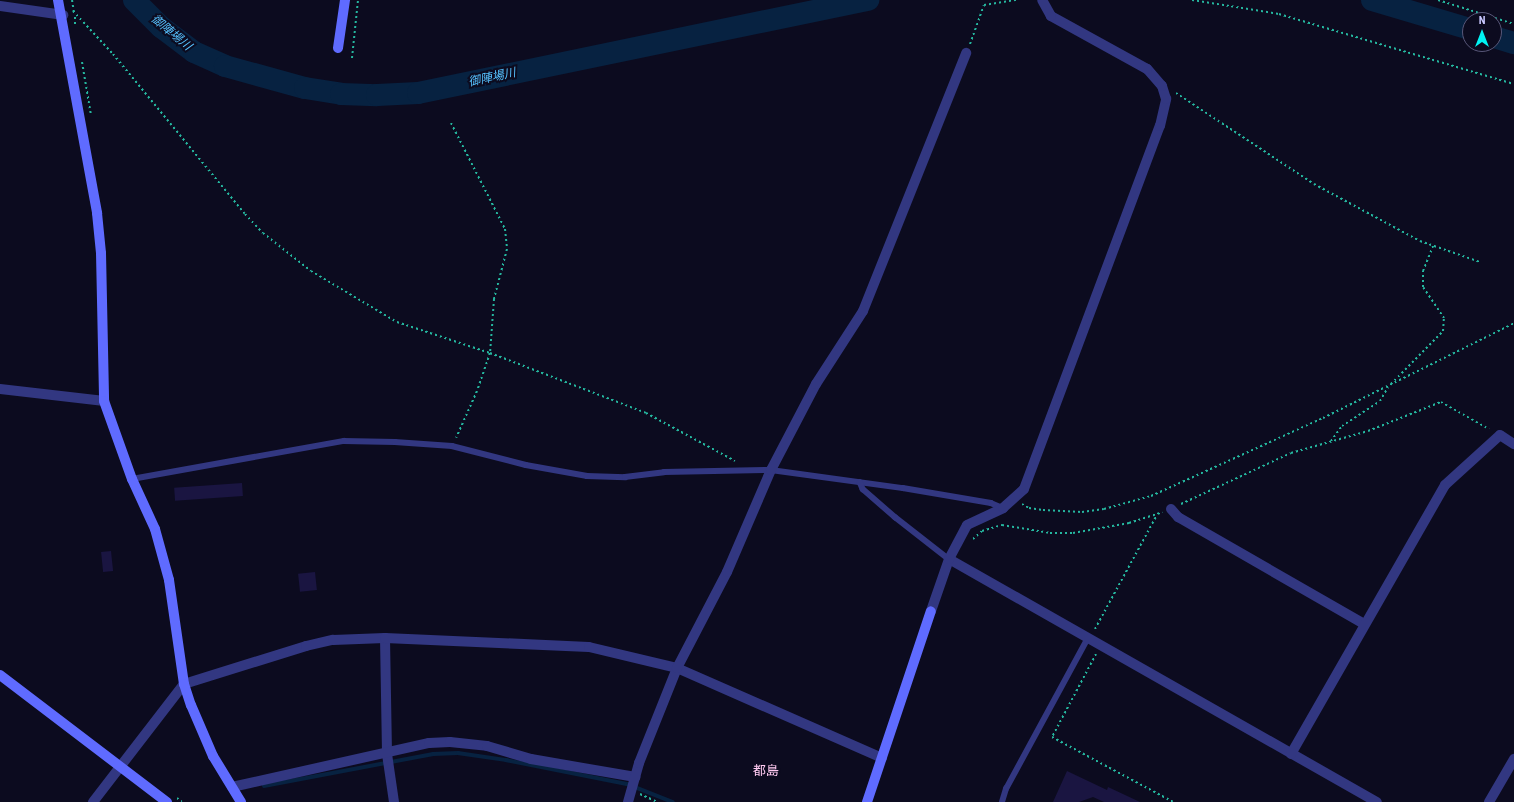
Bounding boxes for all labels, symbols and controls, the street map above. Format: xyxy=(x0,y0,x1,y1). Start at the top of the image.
water label: 御陣場川 xyxy=(148,12,194,54)
north arrow xyxy=(1462,12,1502,52)
text: N xyxy=(1479,14,1485,27)
water label: 御陣場川 xyxy=(467,66,517,90)
district label: 都島 xyxy=(753,763,779,779)

